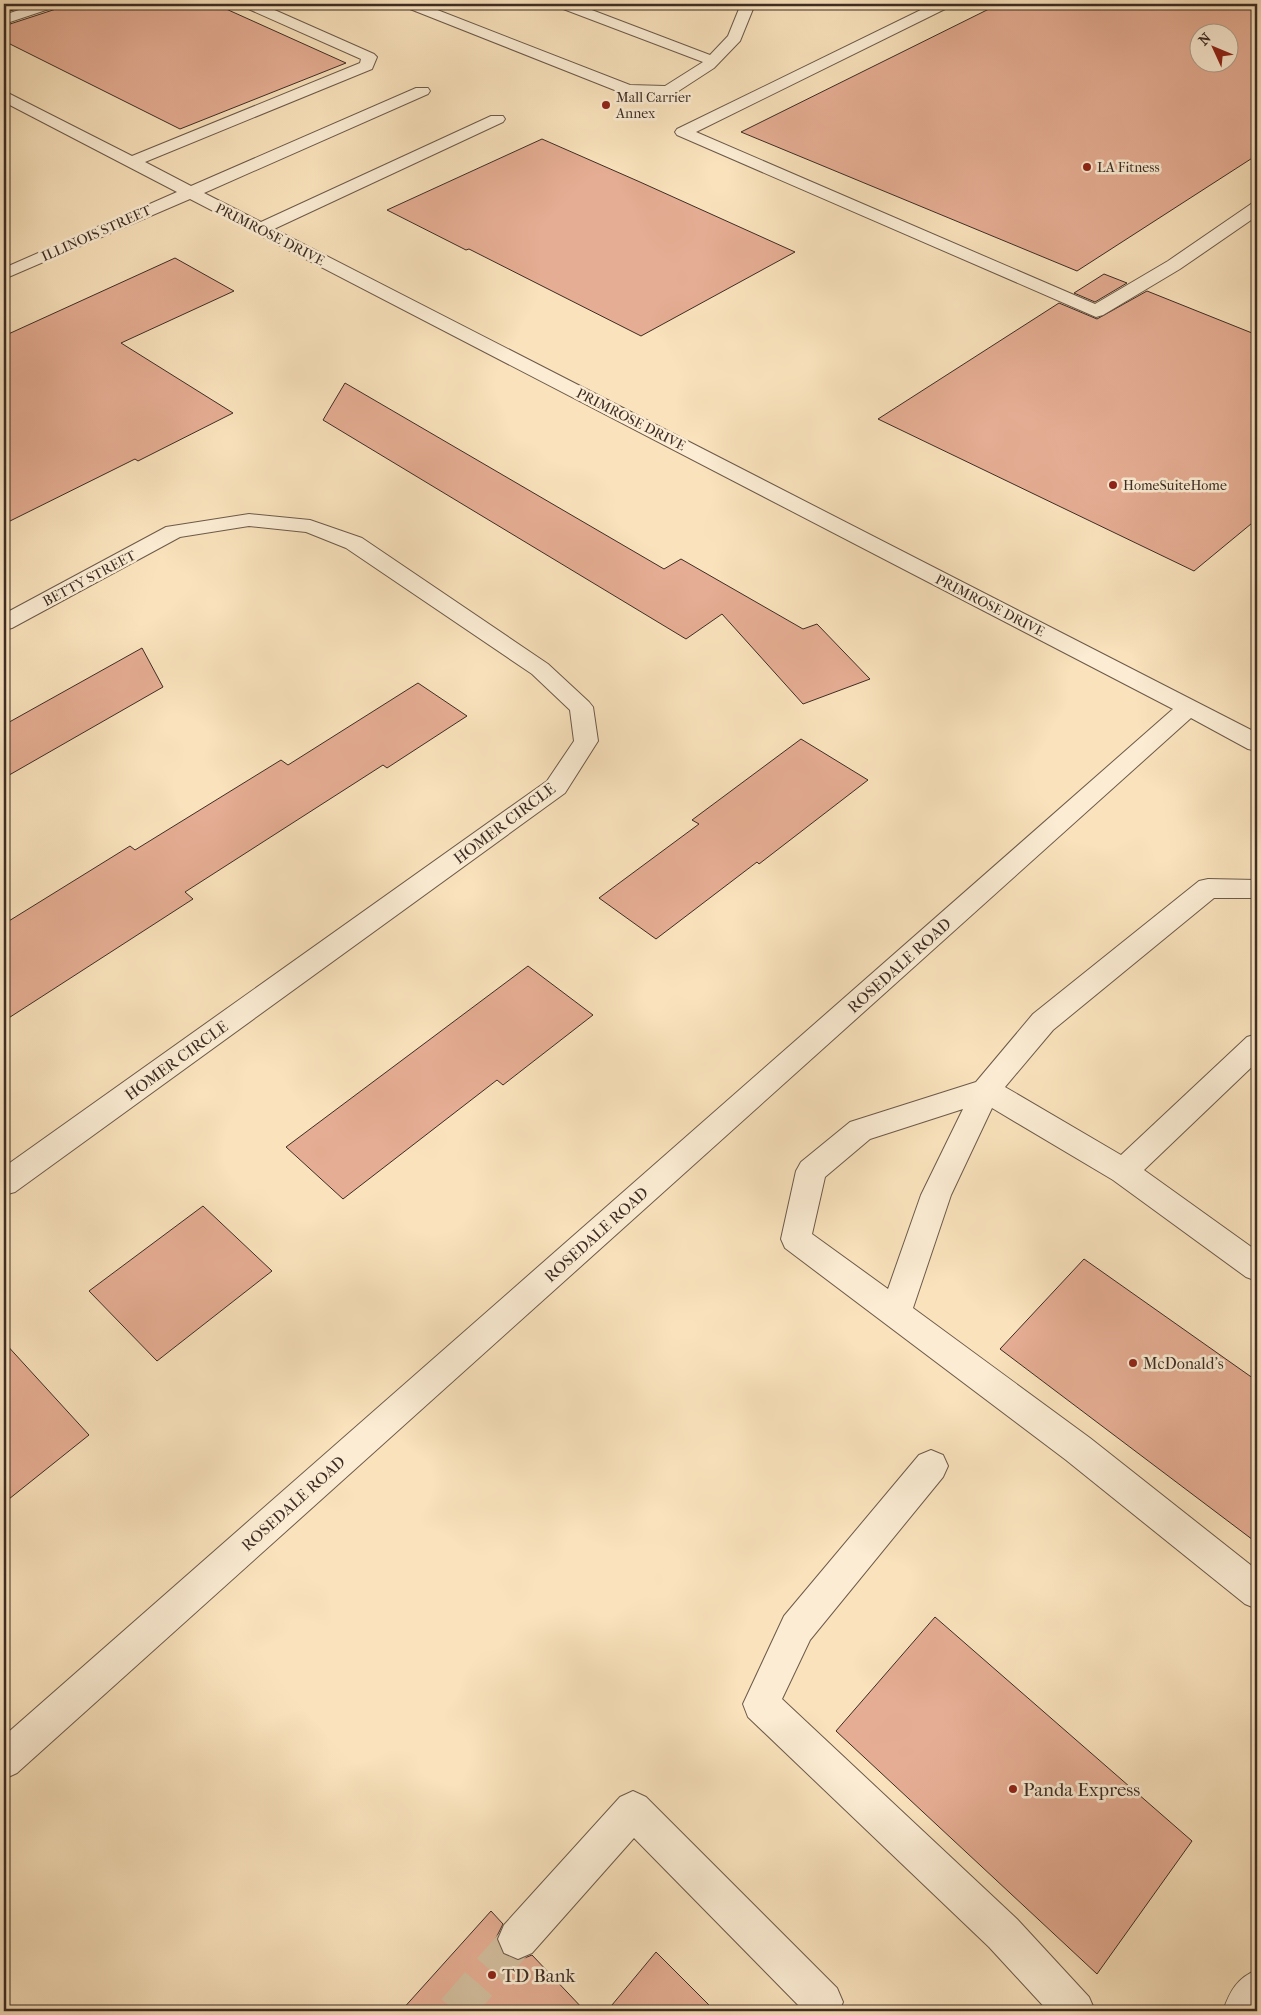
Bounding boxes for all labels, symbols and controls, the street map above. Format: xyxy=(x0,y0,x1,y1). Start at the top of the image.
north arrow xyxy=(1188,22,1238,72)
text: N xyxy=(1195,29,1215,49)
place label: Mall Carrier Annex xyxy=(615,89,691,122)
marker: Mall Carrier Annex xyxy=(600,99,612,111)
place label: LA Fitness xyxy=(1097,159,1160,176)
marker: LA Fitness xyxy=(1081,161,1093,173)
street label: PRIMROSE DRIVE xyxy=(212,200,328,270)
street label: ILLINOIS STREET xyxy=(39,201,154,265)
street label: PRIMROSE DRIVE xyxy=(573,385,689,455)
place label: HomeSuiteHome xyxy=(1123,477,1227,494)
marker: HomeSuiteHome xyxy=(1107,479,1119,491)
street label: BETTY STREET xyxy=(40,547,139,610)
street label: PRIMROSE DRIVE xyxy=(932,571,1048,641)
street label: HOMER CIRCLE xyxy=(450,779,559,868)
street label: ROSEDALE ROAD xyxy=(844,914,955,1017)
street label: HOMER CIRCLE xyxy=(121,1017,232,1104)
street label: ROSEDALE ROAD xyxy=(541,1183,652,1286)
place label: McDonald's xyxy=(1143,1354,1224,1373)
marker: McDonald's xyxy=(1127,1357,1139,1369)
street label: ROSEDALE ROAD xyxy=(238,1452,349,1555)
place label: Panda Express xyxy=(1023,1779,1140,1801)
marker: Panda Express xyxy=(1007,1783,1019,1795)
place label: TD Bank xyxy=(502,1965,576,1987)
marker: TD Bank xyxy=(486,1969,498,1981)

